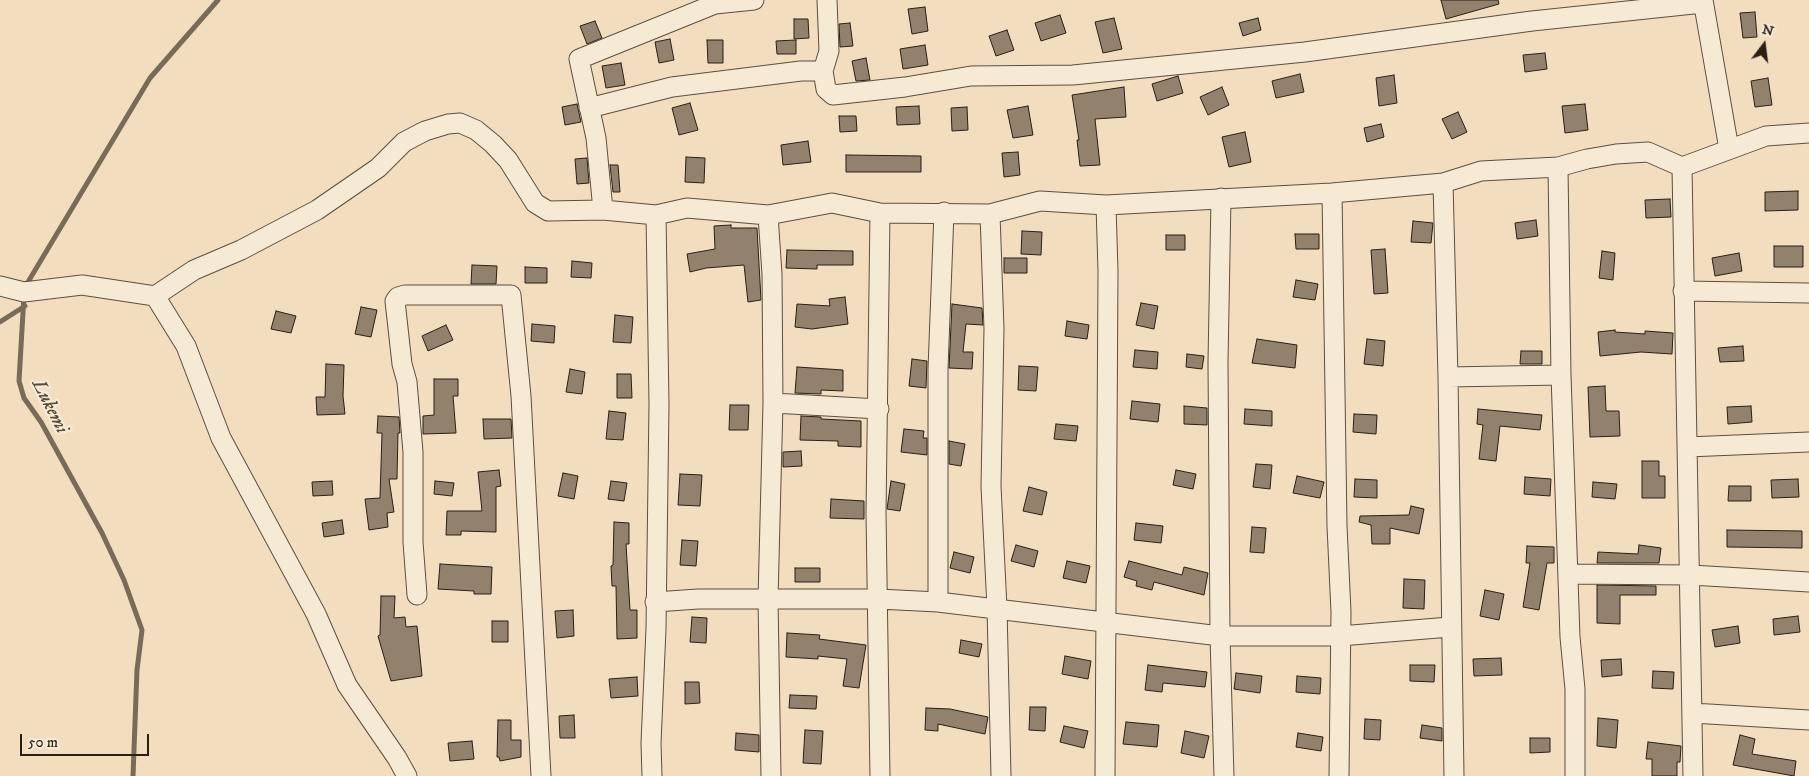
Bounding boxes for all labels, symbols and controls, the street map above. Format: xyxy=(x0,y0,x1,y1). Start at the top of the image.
north arrow xyxy=(1739,20,1789,70)
text: N xyxy=(1760,20,1776,41)
water label: Lukemi xyxy=(26,376,72,438)
scale bar xyxy=(22,724,151,756)
text: 50 m xyxy=(28,733,58,752)

